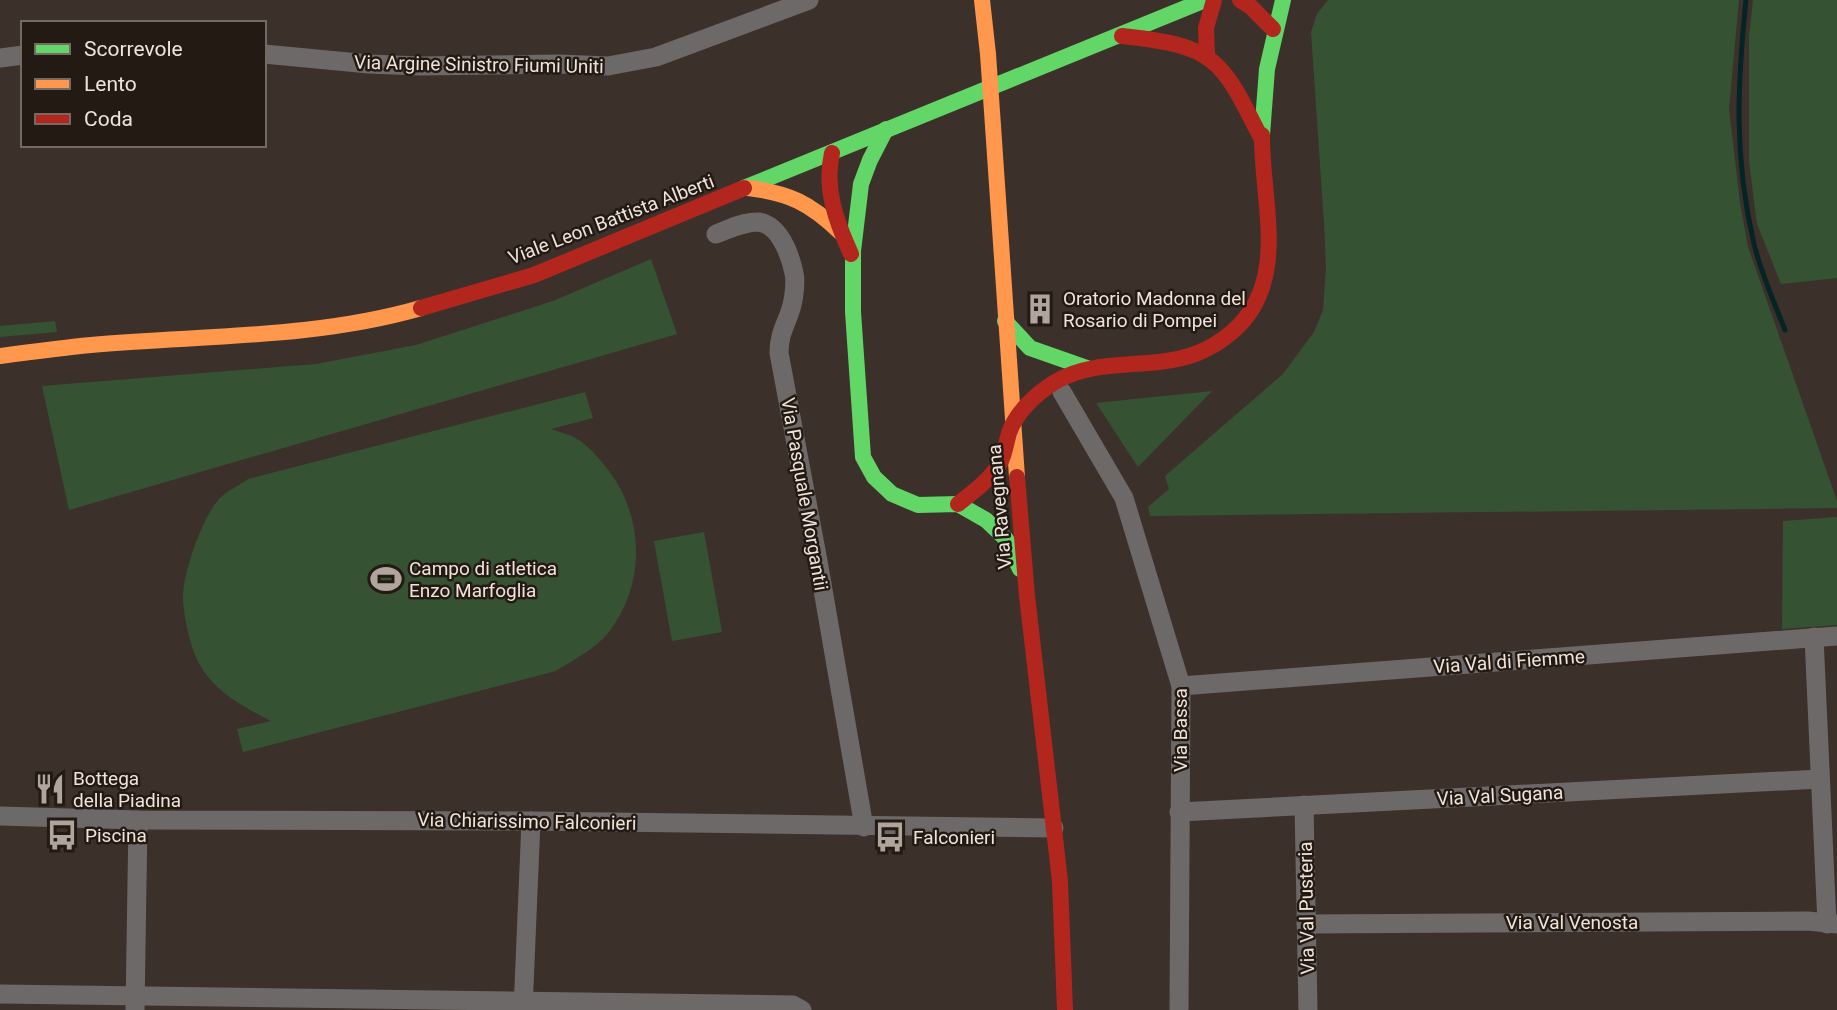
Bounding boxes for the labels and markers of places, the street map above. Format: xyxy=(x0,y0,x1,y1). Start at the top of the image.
place label: Oratorio Madonna del Rosario di Pompei xyxy=(1063,287,1246,332)
building icon: Oratorio Madonna del Rosario di Pompei xyxy=(1023,292,1057,326)
place label: Campo di atletica Enzo Marfoglia xyxy=(409,557,557,602)
sports icon: Campo di atletica Enzo Marfoglia xyxy=(369,562,403,596)
place label: Bottega della Piadina xyxy=(73,767,181,812)
restaurant icon: Bottega della Piadina xyxy=(33,772,67,806)
bus stop icon: Piscina xyxy=(45,818,79,852)
bus stop icon: Falconieri xyxy=(873,820,907,854)
place label: Piscina xyxy=(85,824,147,847)
place label: Falconieri xyxy=(913,826,995,849)

